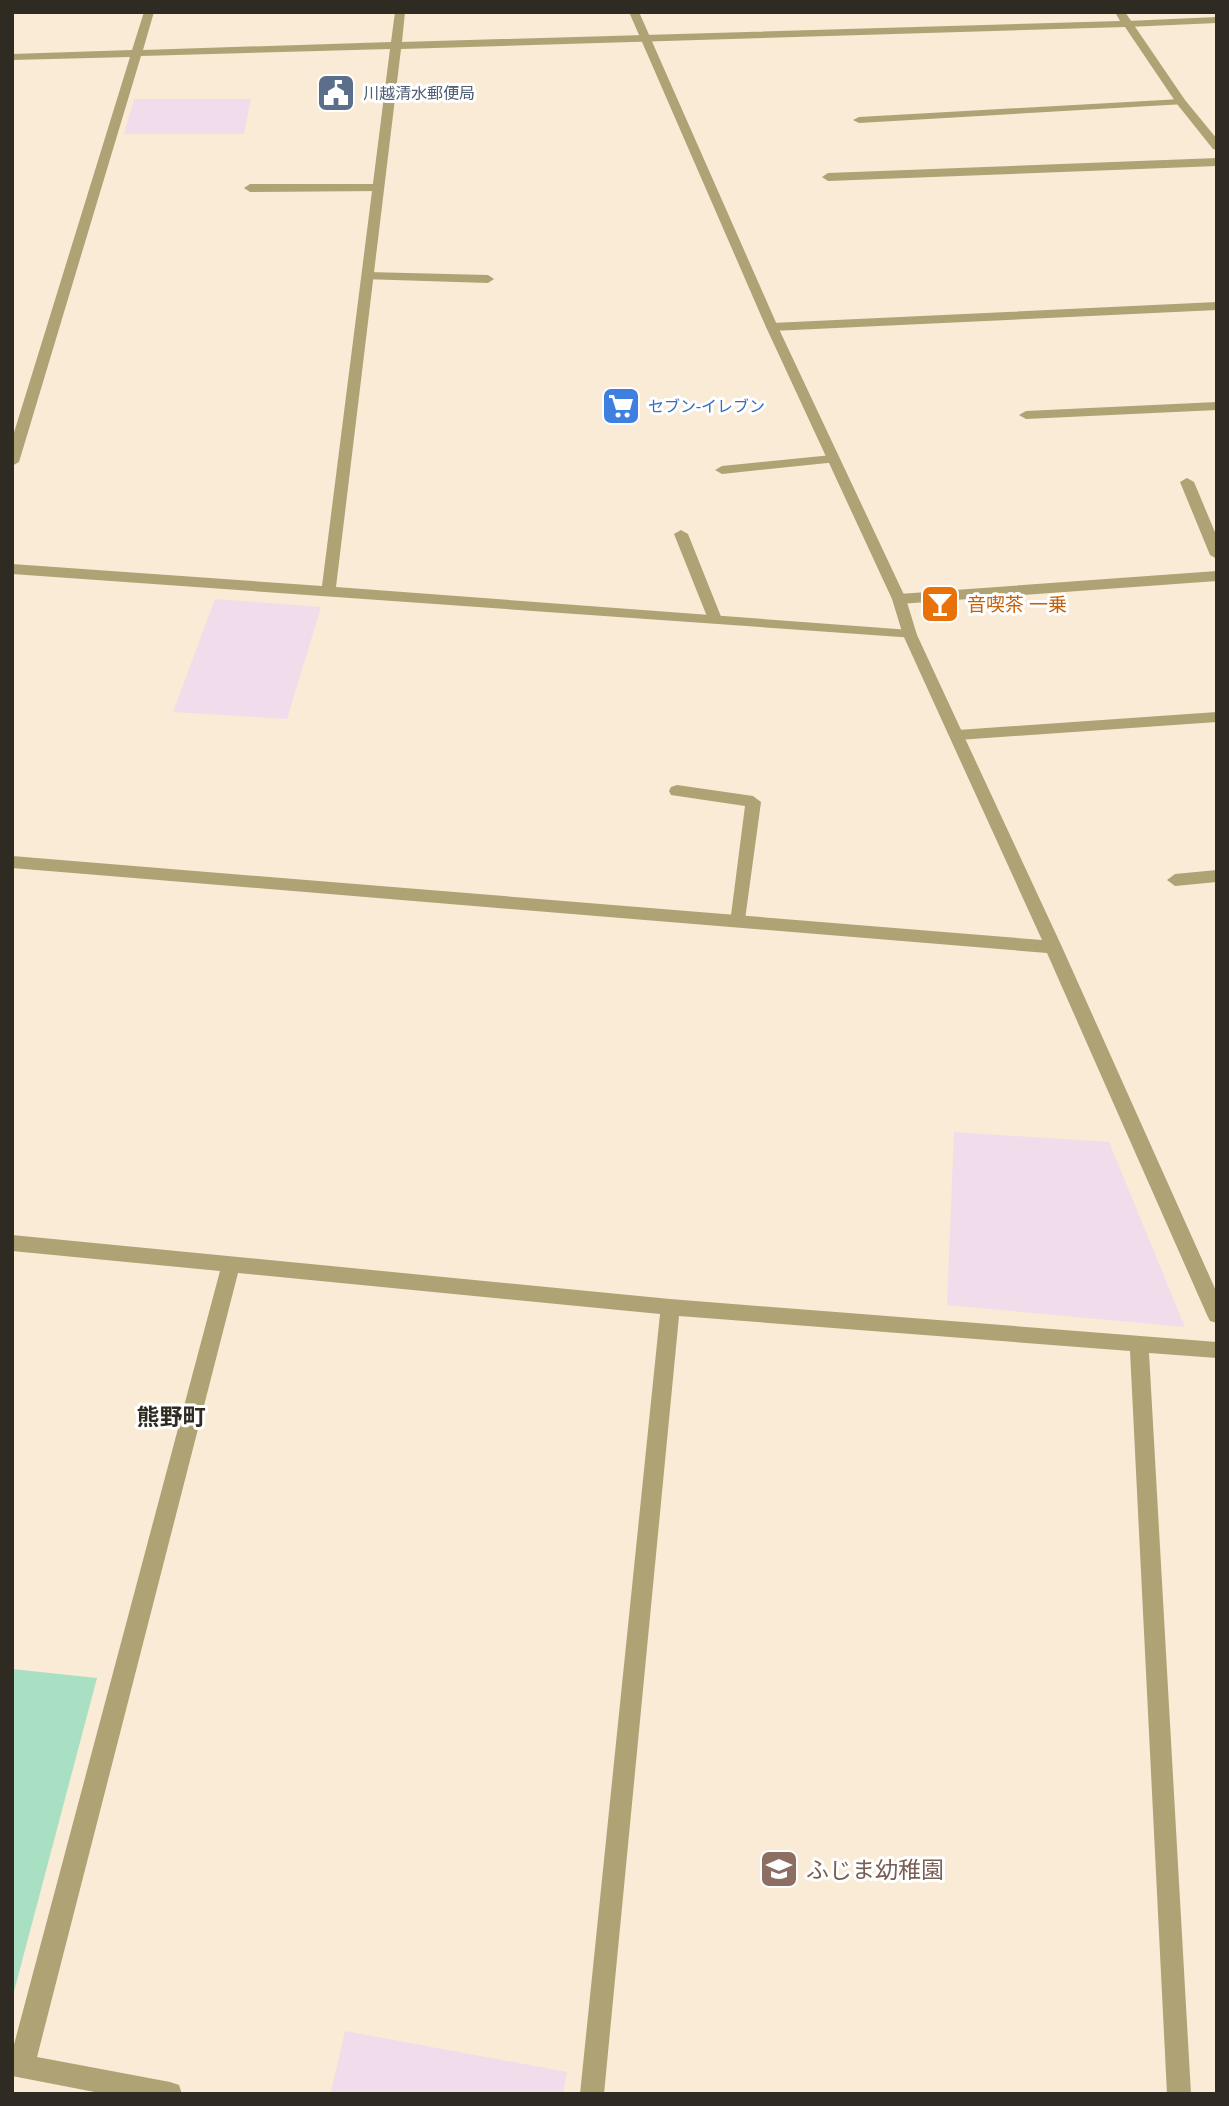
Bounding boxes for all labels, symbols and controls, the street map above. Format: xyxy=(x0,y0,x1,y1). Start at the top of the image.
public building icon: 川越清水郵便局 xyxy=(315,72,357,114)
place label: 川越清水郵便局 xyxy=(363,82,475,104)
supermarket icon: セブン-イレブン xyxy=(600,385,642,427)
place label: セブン-イレブン xyxy=(648,395,765,417)
bar icon: 音喫茶 一乗 xyxy=(919,583,961,625)
place label: 音喫茶 一乗 xyxy=(967,591,1067,617)
district label: 熊野町 xyxy=(137,1400,206,1432)
school or university icon: ふじま幼稚園 xyxy=(758,1848,800,1890)
place label: ふじま幼稚園 xyxy=(806,1853,944,1885)

